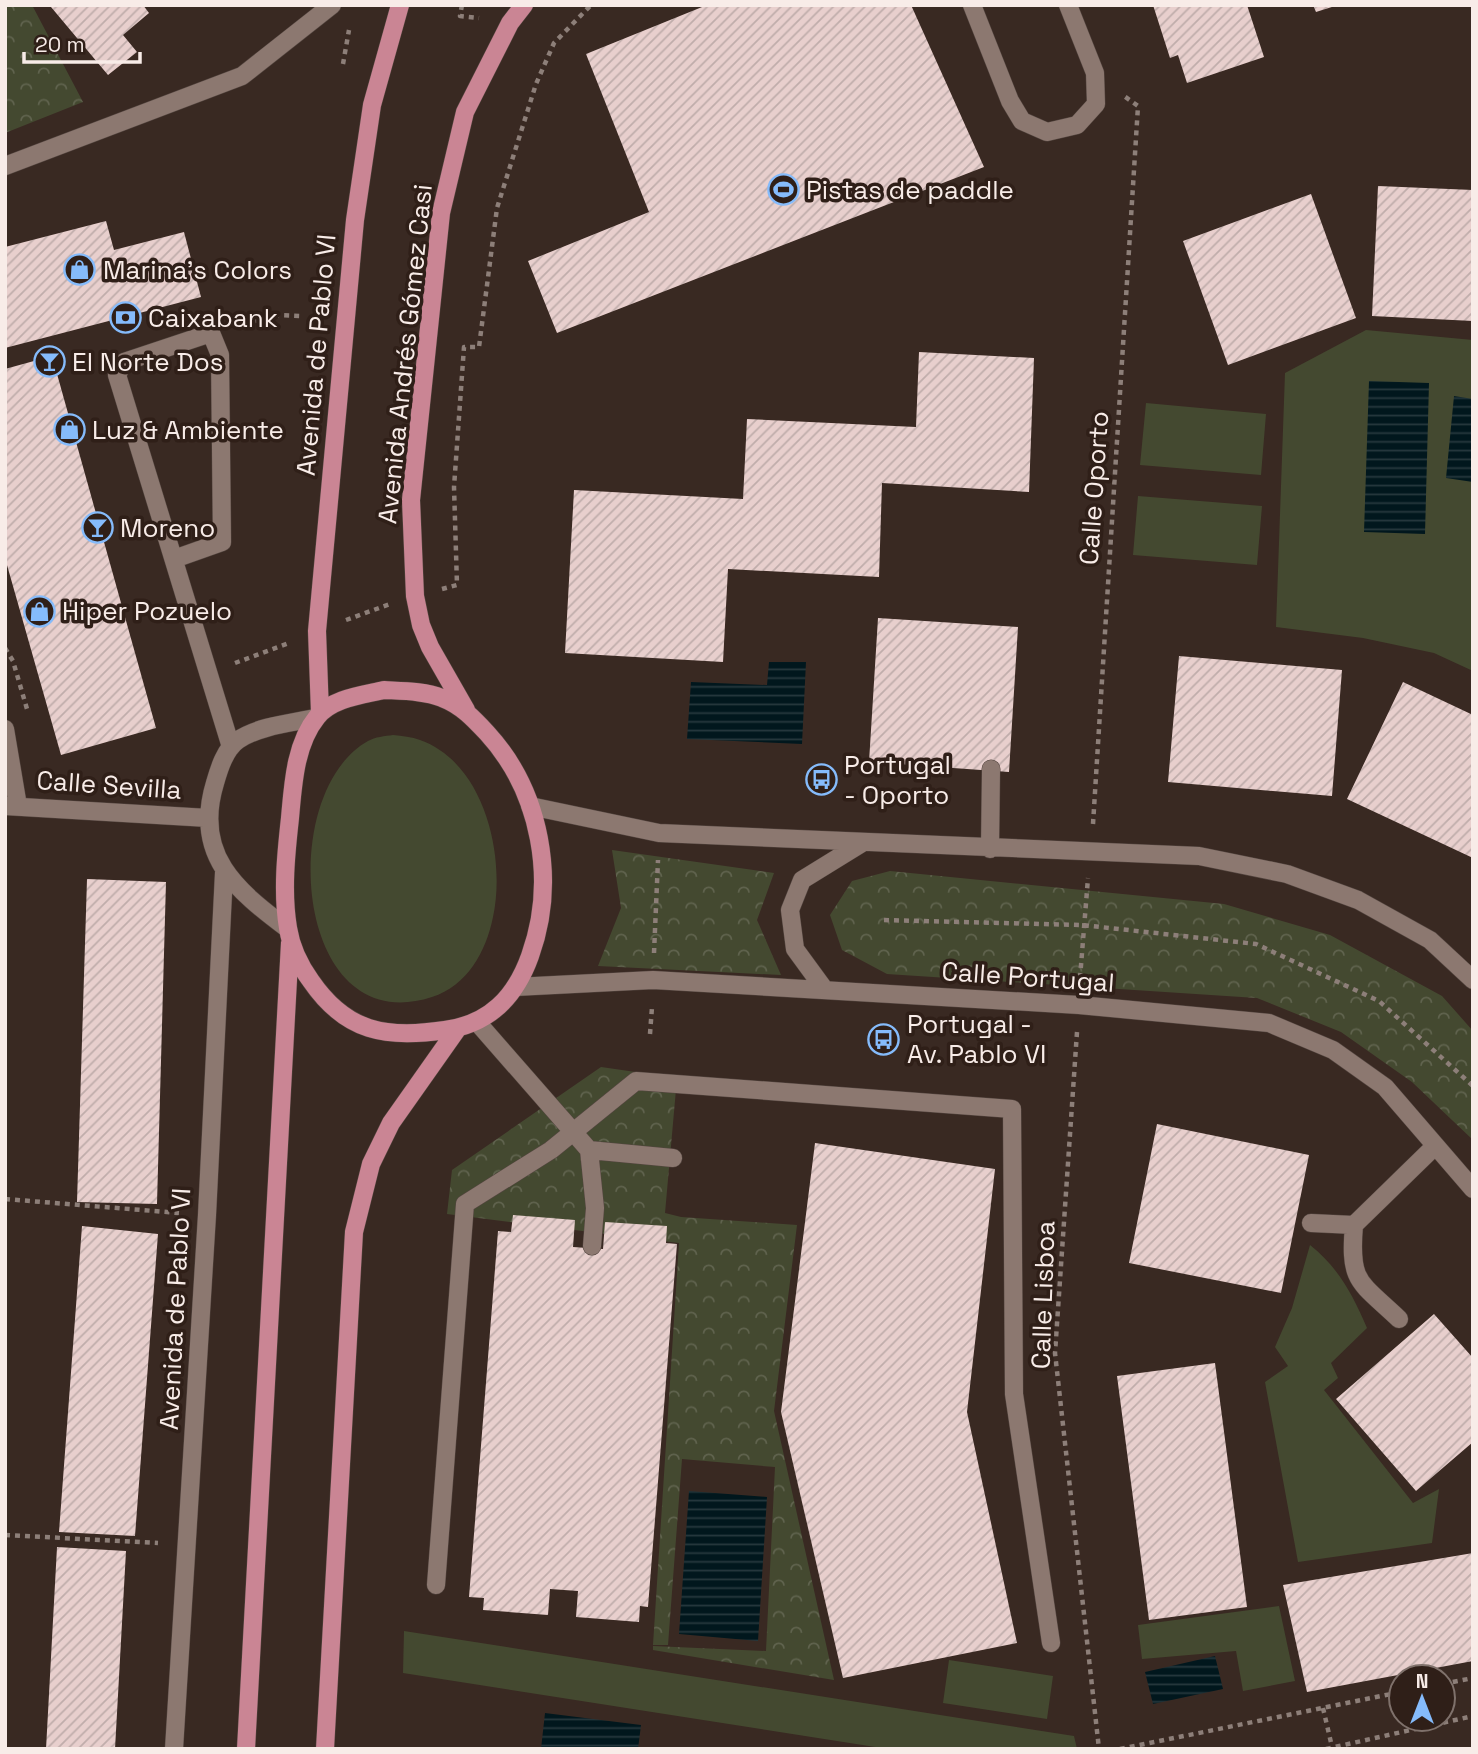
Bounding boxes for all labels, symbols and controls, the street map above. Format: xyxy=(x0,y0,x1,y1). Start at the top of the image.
scale bar xyxy=(24,21,140,65)
text: 20 m xyxy=(35,31,85,58)
sports icon: Pistas de paddle xyxy=(766,173,800,207)
place label: Pistas de paddle xyxy=(806,173,1014,207)
street label: Avenida Andrés Gómez Casi xyxy=(370,182,440,526)
street label: Avenida de Pablo VI xyxy=(288,233,344,477)
shop icon: Marina's Colors xyxy=(63,253,97,287)
place label: Marina's Colors xyxy=(103,253,292,287)
bank icon: Caixabank xyxy=(108,301,142,335)
place label: Caixabank xyxy=(148,301,278,335)
bar icon: El Norte Dos xyxy=(32,345,66,379)
place label: El Norte Dos xyxy=(72,345,223,379)
street label: Calle Oporto xyxy=(1072,410,1116,566)
shop icon: Luz & Ambiente xyxy=(52,413,86,447)
place label: Luz & Ambiente xyxy=(92,413,284,447)
bar icon: Moreno xyxy=(80,511,114,545)
place label: Moreno xyxy=(120,511,215,545)
shop icon: Hiper Pozuelo xyxy=(22,594,56,628)
place label: Hiper Pozuelo xyxy=(62,594,232,628)
place label: Portugal - Oporto xyxy=(844,748,951,812)
street label: Calle Sevilla xyxy=(35,763,183,807)
bus stop icon: Portugal - Oporto xyxy=(804,763,838,797)
street label: Calle Portugal xyxy=(940,954,1116,1000)
place label: Portugal - Av. Pablo VI xyxy=(907,1007,1046,1071)
bus stop icon: Portugal - Av. Pablo VI xyxy=(867,1022,901,1056)
street label: Avenida de Pablo VI xyxy=(152,1187,198,1431)
street label: Calle Lisboa xyxy=(1023,1220,1063,1370)
north arrow xyxy=(1387,1663,1457,1733)
text: N xyxy=(1416,1669,1428,1694)

